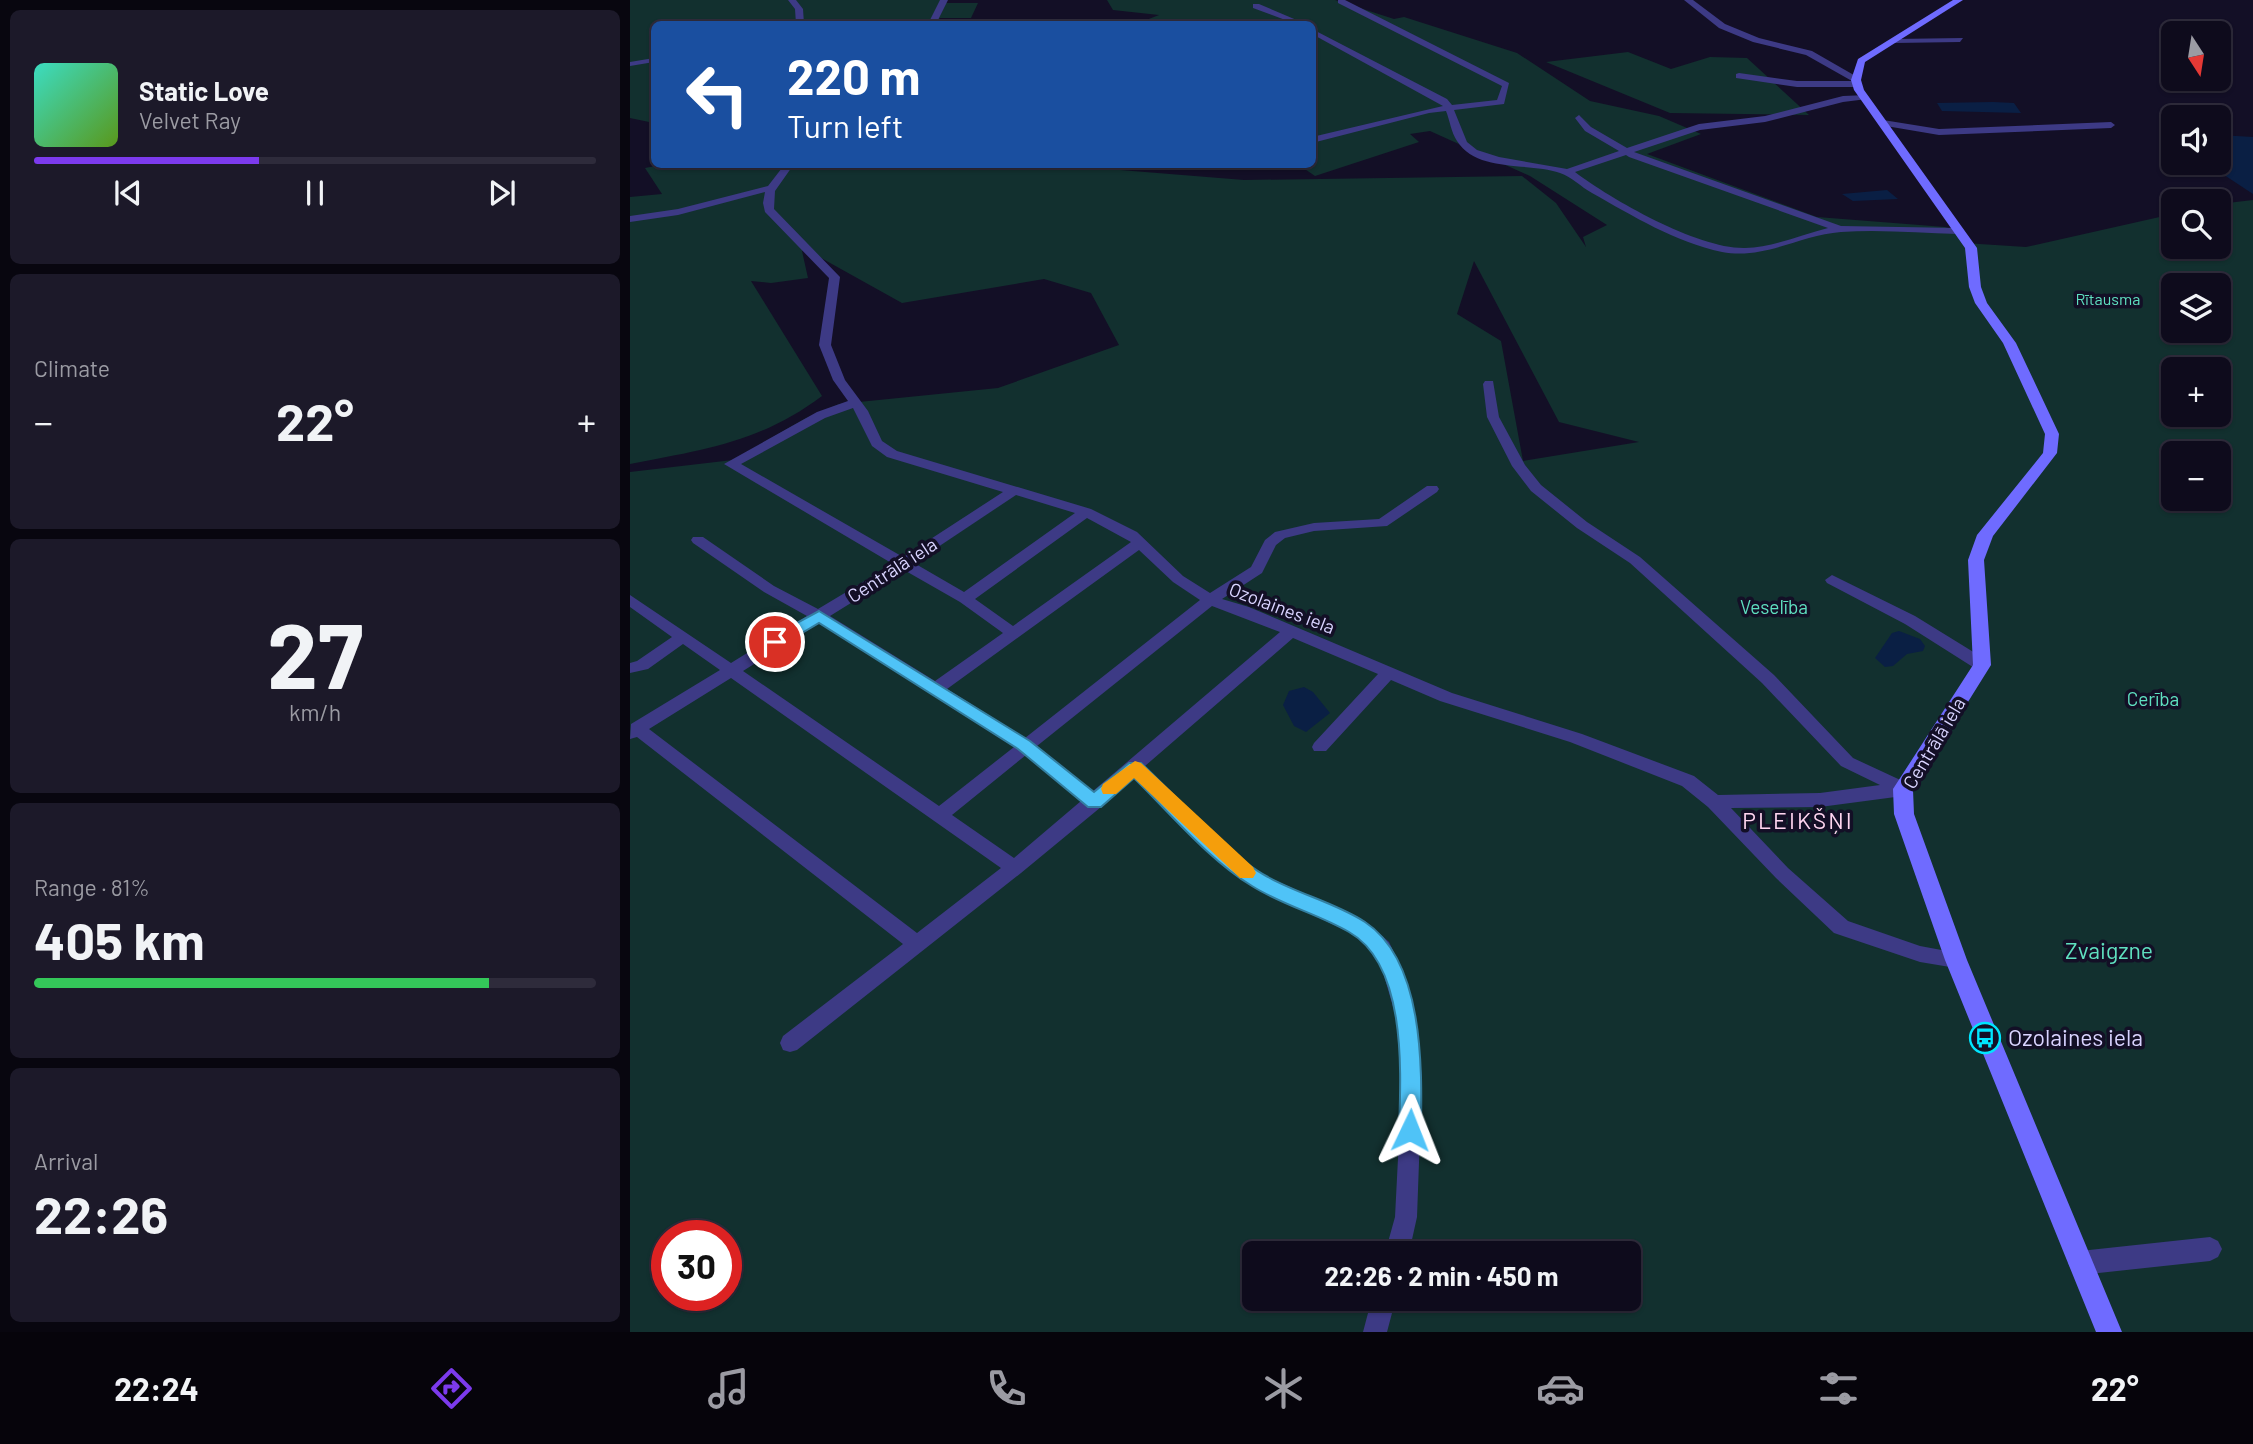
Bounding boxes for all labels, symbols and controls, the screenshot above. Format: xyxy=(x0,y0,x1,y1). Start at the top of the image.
north arrow xyxy=(2161,21,2231,91)
map controls xyxy=(2161,21,2231,511)
text: 220 m xyxy=(787,46,921,105)
icon: left xyxy=(672,49,763,140)
text: Static Love xyxy=(139,75,269,106)
button: sound xyxy=(2161,105,2231,175)
text: Velvet Ray xyxy=(139,106,241,134)
text: Turn left xyxy=(787,106,904,144)
icon: previous xyxy=(109,174,147,212)
icon: pause xyxy=(296,174,334,212)
icon: next xyxy=(483,174,521,212)
button: search xyxy=(2161,189,2231,259)
button: layers xyxy=(2161,273,2231,343)
park label: Rītausma xyxy=(2076,289,2140,308)
text: Climate xyxy=(34,354,110,382)
button: + xyxy=(2161,357,2231,427)
text: 22° xyxy=(276,389,354,451)
text: − xyxy=(34,398,53,444)
text: + xyxy=(577,398,596,444)
button: − xyxy=(2161,441,2231,511)
street label: Centrālā iela xyxy=(843,532,941,607)
street label: Ozolaines iela xyxy=(1226,577,1338,638)
park label: Veselība xyxy=(1740,595,1808,618)
text: 27 xyxy=(267,598,363,707)
pin xyxy=(745,612,805,672)
icon: arrive xyxy=(756,623,794,661)
park label: Cerība xyxy=(2127,687,2179,710)
street label: Centrālā iela xyxy=(1897,693,1970,793)
text: km/h xyxy=(289,698,341,726)
district label: PLEIKŠŅI xyxy=(1742,806,1854,834)
text: Range · 81% xyxy=(34,873,150,901)
text: 405 km xyxy=(34,908,205,970)
park label: Zvaigzne xyxy=(2065,936,2153,964)
bus stop icon: Ozolaines iela xyxy=(1968,1021,2002,1055)
place label: Ozolaines iela xyxy=(2008,1023,2143,1051)
position arrow xyxy=(1373,1093,1447,1167)
text: Arrival xyxy=(34,1147,98,1175)
text: 22:26 xyxy=(34,1182,168,1244)
speed limit sign: 30 xyxy=(651,1220,742,1311)
text: 22:26 · 2 min · 450 m xyxy=(1325,1260,1558,1291)
icon: directions xyxy=(427,1364,476,1413)
icon: music xyxy=(704,1364,753,1413)
icon: phone xyxy=(982,1364,1031,1413)
icon: climate xyxy=(1259,1364,1308,1413)
icon: car xyxy=(1536,1364,1585,1413)
icon: filters xyxy=(1814,1364,1863,1413)
text: 22:24 xyxy=(114,1369,199,1407)
text: 22° xyxy=(2091,1369,2139,1407)

